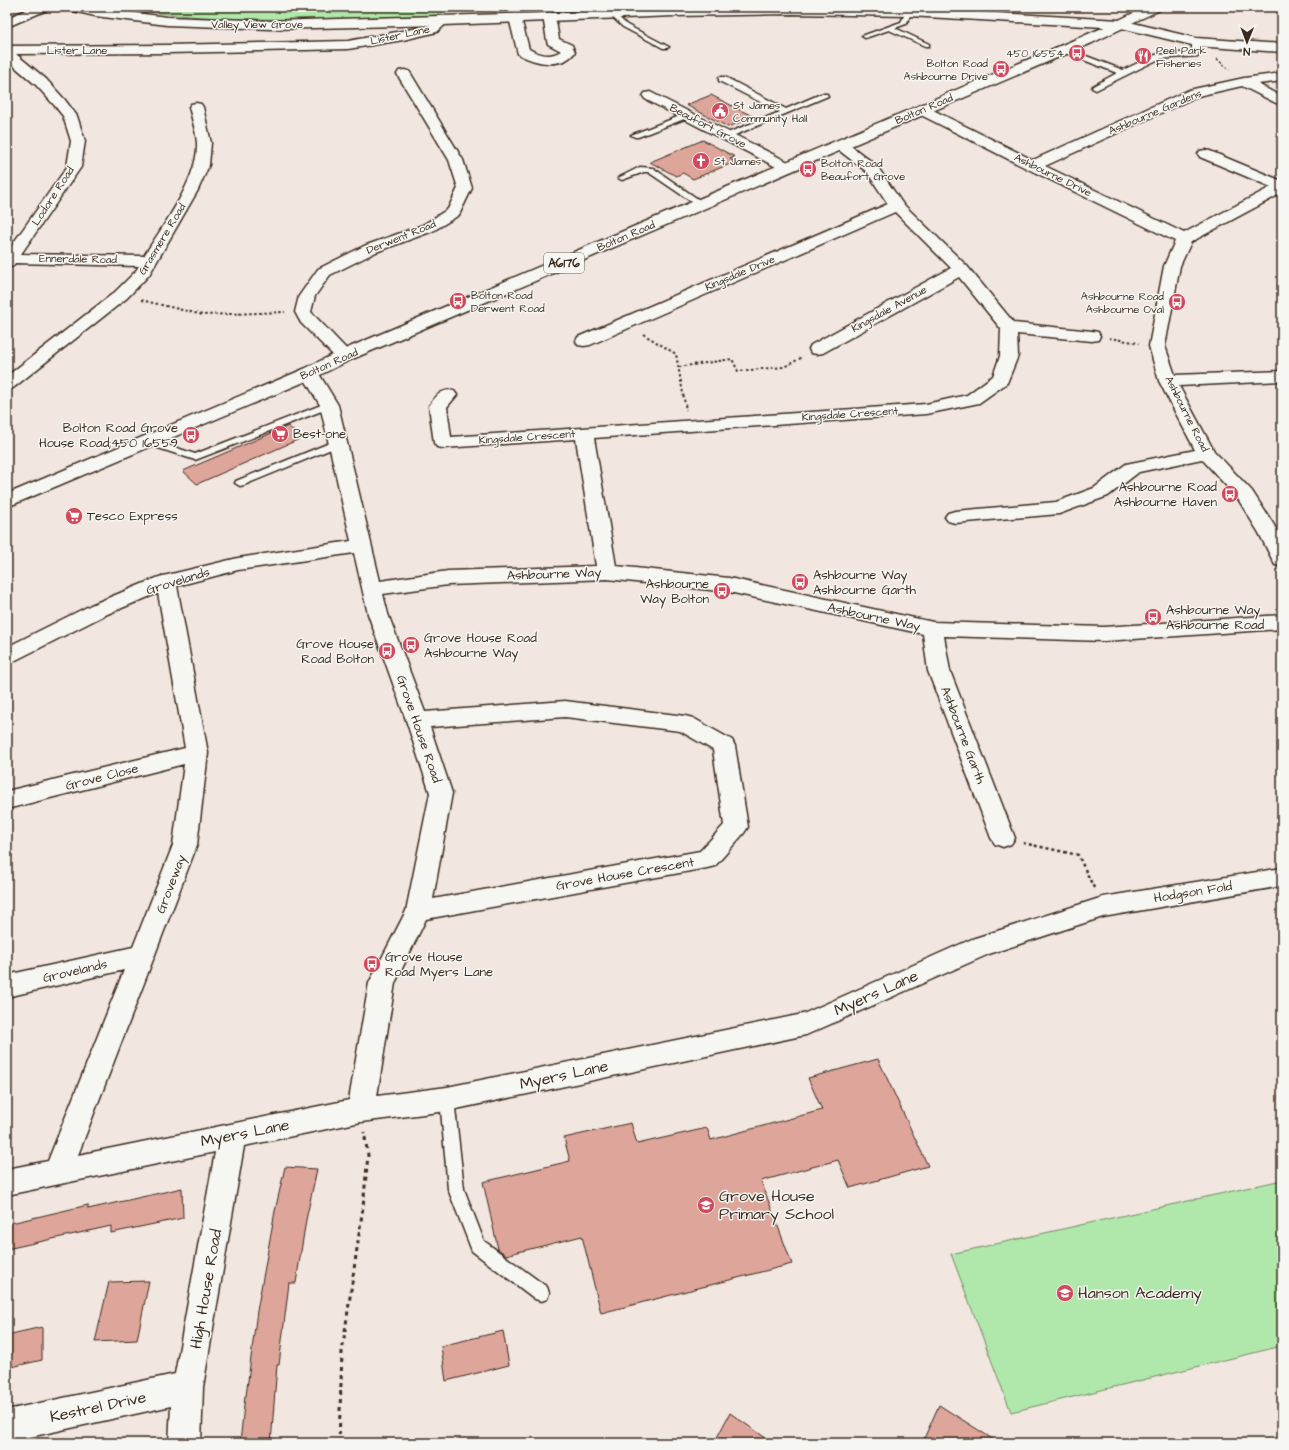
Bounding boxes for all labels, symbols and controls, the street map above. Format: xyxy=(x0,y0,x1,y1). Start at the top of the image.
street label: Valley View Grove xyxy=(211,17,303,33)
street label: Lister Lane xyxy=(369,21,431,49)
north arrow xyxy=(1227,22,1267,62)
street label: Lister Lane xyxy=(47,43,107,58)
bus stop icon: 450 16554 xyxy=(1067,43,1087,63)
place label: Peel Park Fisheries xyxy=(1156,43,1207,71)
text: N xyxy=(1243,44,1250,59)
place label: 450 16554 xyxy=(1006,46,1064,61)
restaurant icon: Peel Park Fisheries xyxy=(1133,46,1153,66)
place label: Bolton Road Ashbourne Drive xyxy=(904,56,988,84)
bus stop icon: Bolton Road Ashbourne Drive xyxy=(991,59,1011,79)
street label: Ashbourne Gardens xyxy=(1106,85,1204,138)
street label: Bolton Road xyxy=(893,90,956,128)
place label: St James Community Hall xyxy=(733,98,808,127)
street label: Beaufort Grove xyxy=(667,100,749,152)
public building icon: St James Community Hall xyxy=(710,101,730,121)
street label: Ashbourne Drive xyxy=(1012,150,1094,200)
church icon: St James xyxy=(691,151,711,171)
place label: St James xyxy=(714,154,762,169)
place label: Bolton Road Beaufort Grove xyxy=(821,156,905,184)
bus stop icon: Bolton Road Beaufort Grove xyxy=(798,159,818,179)
street label: Lodore Road xyxy=(28,163,78,228)
street label: Grasmere Road xyxy=(135,200,189,278)
street label: Derwent Road xyxy=(364,216,438,258)
street label: Bolton Road xyxy=(595,217,658,255)
street label: Ennerdale Road xyxy=(39,251,118,267)
street label: Kingsdale Drive xyxy=(703,251,778,295)
road number: A6176 xyxy=(544,253,584,273)
street label: Kingsdale Avenue xyxy=(849,282,930,337)
place label: Bolton Road Derwent Road xyxy=(471,288,545,316)
place label: Ashbourne Road Ashbourne Oval xyxy=(1081,289,1164,317)
bus stop icon: Bolton Road Derwent Road xyxy=(448,291,468,311)
bus stop icon: Ashbourne Road Ashbourne Oval xyxy=(1167,292,1187,312)
street label: Bolton Road xyxy=(298,344,360,383)
street label: Ashbourne Road xyxy=(1161,374,1213,455)
street label: Kingsdale Crescent xyxy=(801,403,899,426)
place label: Bolton Road Grove House Road;450 16559 xyxy=(39,419,178,452)
supermarket icon: Best-one xyxy=(270,424,290,444)
bus stop icon: Bolton Road Grove House Road;450 16559 xyxy=(181,425,201,445)
place label: Best-one xyxy=(293,425,346,443)
street label: Kingsdale Crescent xyxy=(478,426,576,449)
place label: Ashbourne Road Ashbourne Haven xyxy=(1114,478,1217,511)
bus stop icon: Ashbourne Road Ashbourne Haven xyxy=(1220,484,1240,504)
supermarket icon: Tesco Express xyxy=(64,506,84,526)
place label: Tesco Express xyxy=(87,507,178,525)
street label: Grovelands xyxy=(144,563,212,599)
street label: Ashbourne Way xyxy=(507,563,602,586)
place label: Ashbourne Way Ashbourne Garth xyxy=(813,566,916,599)
bus stop icon: Ashbourne Way Ashbourne Garth xyxy=(790,572,810,592)
place label: Ashbourne Way Bolton xyxy=(640,575,709,609)
bus stop icon: Ashbourne Way Bolton xyxy=(712,581,732,601)
street label: Ashbourne Way xyxy=(826,598,922,637)
place label: Ashbourne Way Ashbourne Road xyxy=(1166,601,1265,634)
bus stop icon: Ashbourne Way Ashbourne Road xyxy=(1143,607,1163,627)
place label: Grove House Road Ashbourne Way xyxy=(424,629,537,663)
place label: Grove House Road Bolton xyxy=(296,635,374,668)
bus stop icon: Grove House Road Ashbourne Way xyxy=(401,635,421,655)
bus stop icon: Grove House Road Bolton xyxy=(377,641,397,661)
street label: Grove House Road xyxy=(392,673,446,786)
street label: Ashbourne Garth xyxy=(936,684,990,787)
street label: Grove Close xyxy=(64,759,140,795)
street label: Groveway xyxy=(152,852,191,916)
street label: Grove House Crescent xyxy=(555,853,696,895)
street label: Hodgson Fold xyxy=(1153,877,1234,908)
place label: Grove House Road Myers Lane xyxy=(385,948,493,982)
bus stop icon: Grove House Road Myers Lane xyxy=(362,954,382,974)
street label: Grovelands xyxy=(41,955,109,987)
street label: Myers Lane xyxy=(831,965,922,1022)
street label: Myers Lane xyxy=(518,1055,611,1096)
street label: Myers Lane xyxy=(199,1114,292,1153)
place label: Grove House Primary School xyxy=(719,1185,834,1226)
school or university icon: Grove House Primary School xyxy=(696,1195,716,1215)
street label: High House Road xyxy=(185,1227,228,1351)
place label: Hanson Academy xyxy=(1078,1282,1202,1305)
school or university icon: Hanson Academy xyxy=(1055,1283,1075,1303)
street label: Kestrel Drive xyxy=(48,1386,148,1428)

